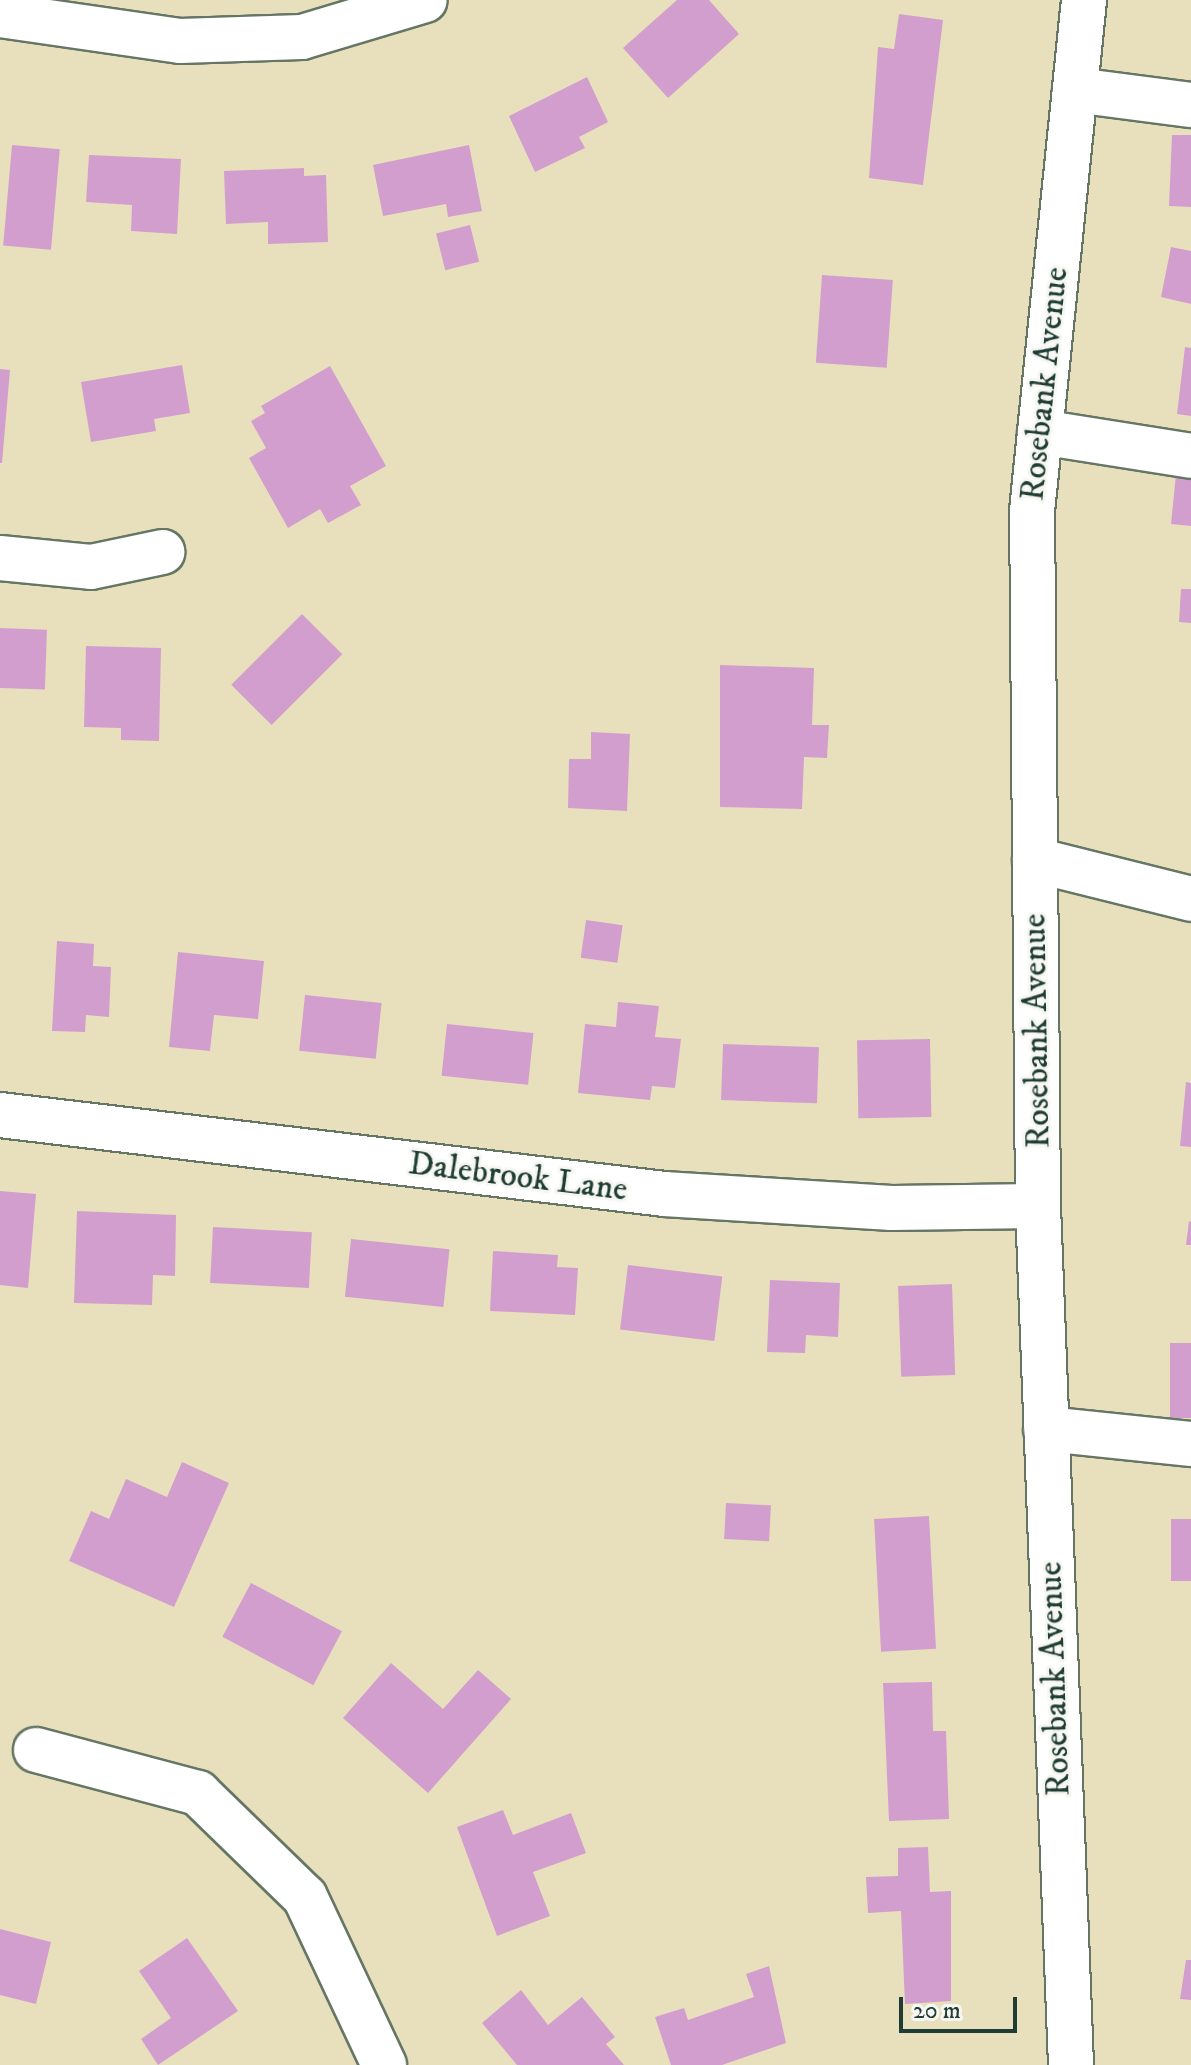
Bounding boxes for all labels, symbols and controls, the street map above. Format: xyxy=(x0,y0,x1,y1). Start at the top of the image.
street label: Rosebank Avenue xyxy=(1012,265,1078,503)
street label: Rosebank Avenue xyxy=(1015,913,1059,1149)
street label: Dalebrook Lane xyxy=(406,1143,630,1211)
street label: Rosebank Avenue xyxy=(1031,1561,1079,1797)
scale bar xyxy=(903,1981,1021,2031)
text: 20 m xyxy=(913,1996,961,2026)

